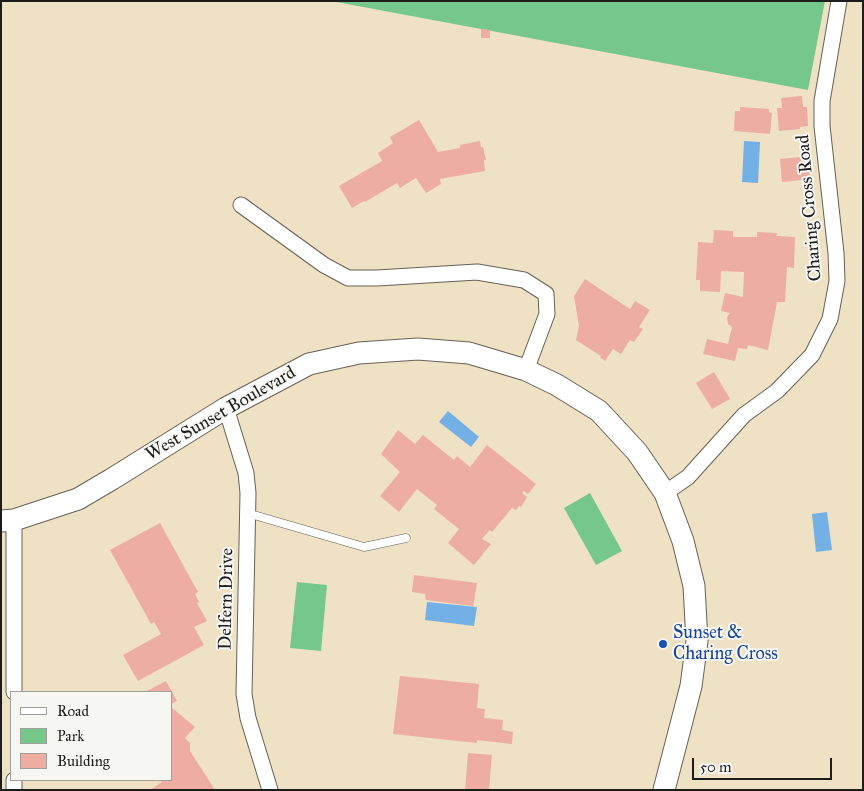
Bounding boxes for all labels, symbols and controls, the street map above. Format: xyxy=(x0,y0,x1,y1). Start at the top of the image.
street label: Charing Cross Road xyxy=(793,134,827,282)
street label: West Sunset Boulevard xyxy=(142,362,300,466)
street label: Delfern Drive xyxy=(215,548,239,650)
place label: Sunset & Charing Cross xyxy=(673,623,778,666)
marker: Sunset & Charing Cross xyxy=(657,638,669,650)
legend xyxy=(10,691,172,781)
text: Road xyxy=(57,702,89,720)
text: Park xyxy=(57,727,84,745)
scale bar xyxy=(694,748,834,780)
text: Building xyxy=(57,752,110,770)
text: 50 m xyxy=(700,758,732,776)

